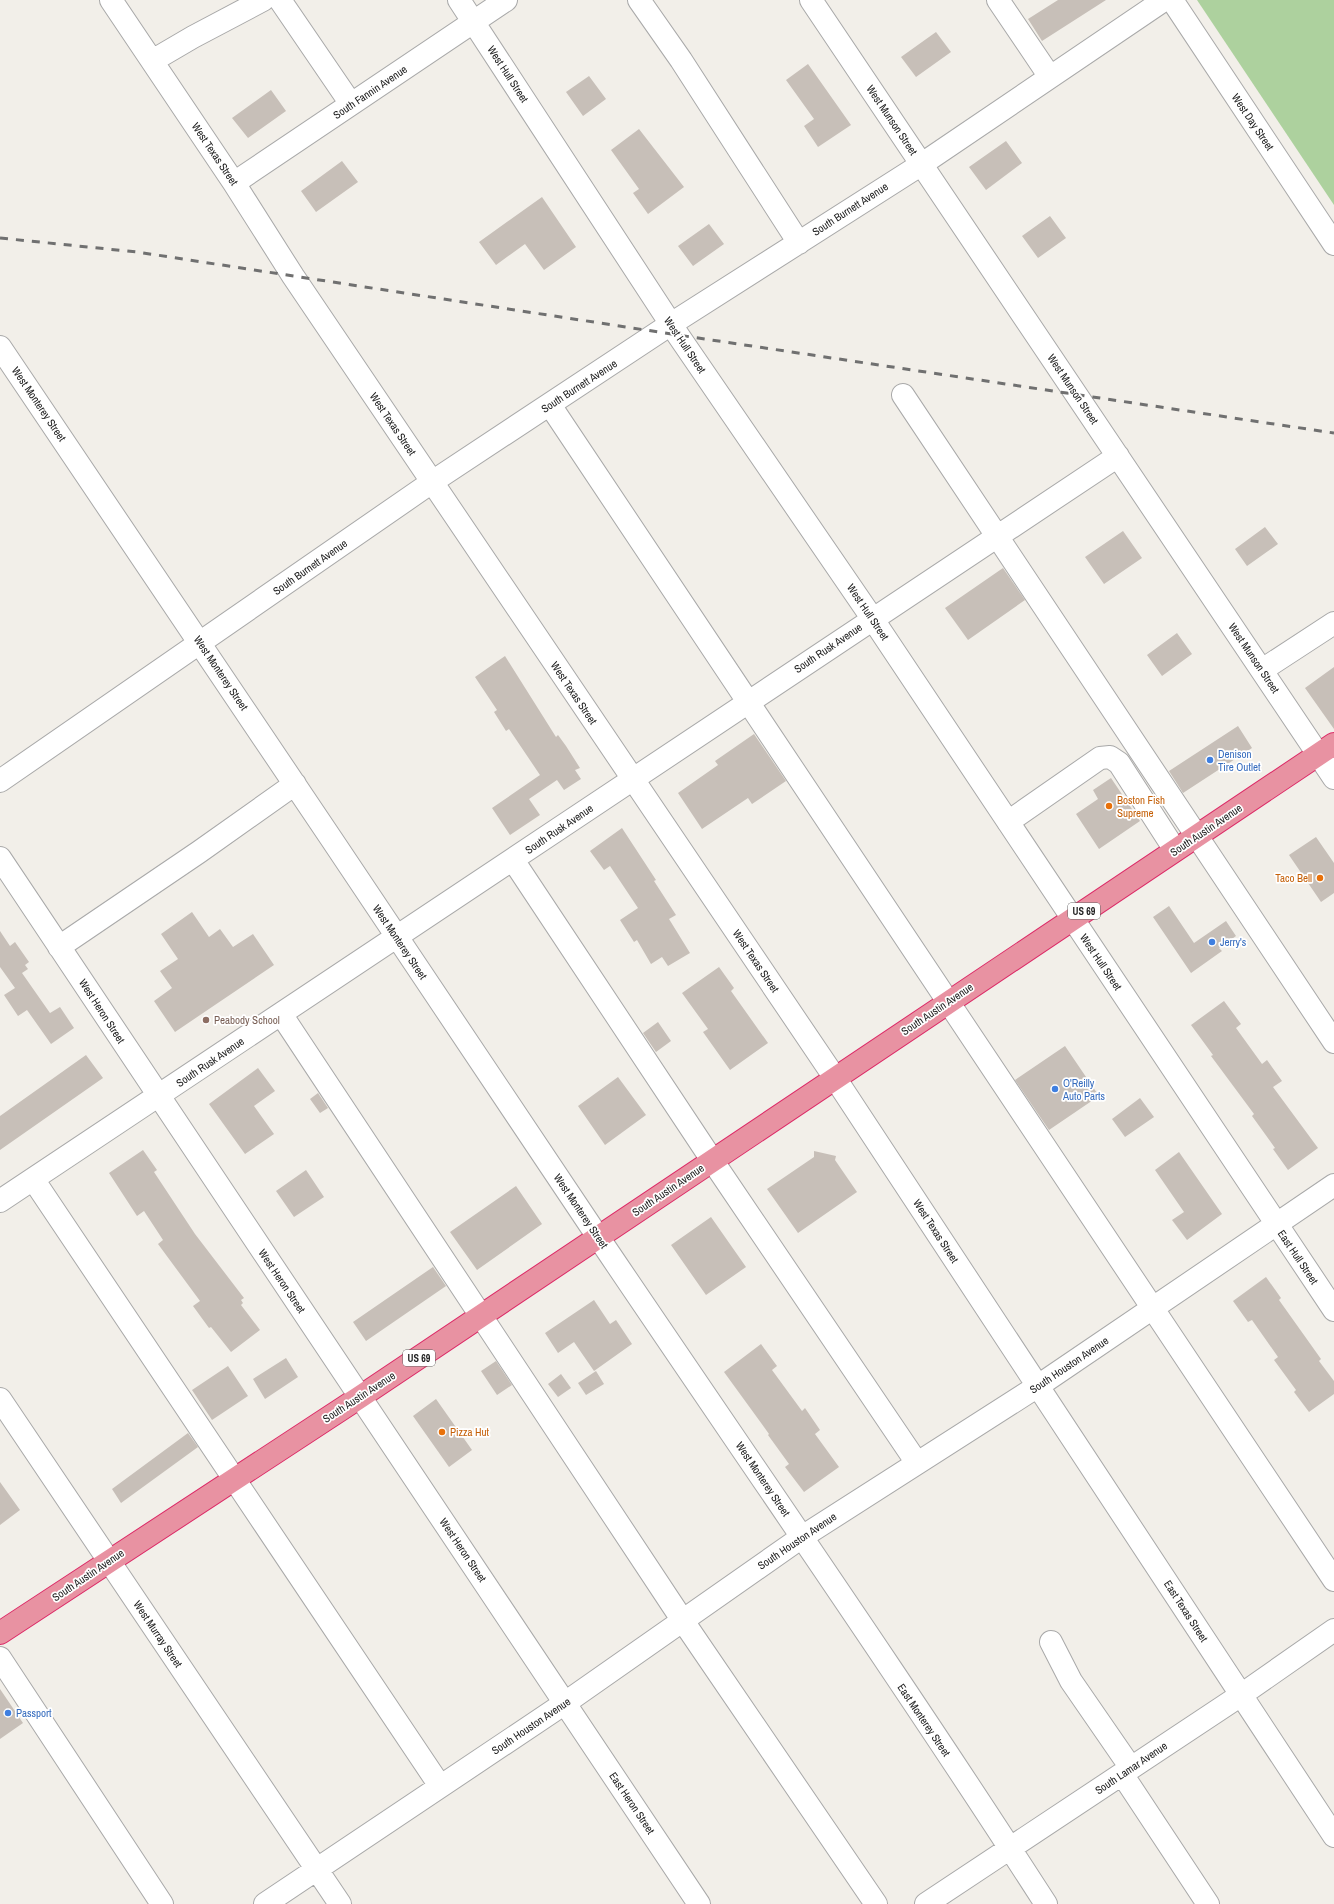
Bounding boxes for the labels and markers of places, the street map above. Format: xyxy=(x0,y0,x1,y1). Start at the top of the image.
place label: Denison Tire Outlet xyxy=(1218,747,1261,774)
marker: Denison Tire Outlet xyxy=(1205,755,1215,765)
place label: Boston Fish Supreme xyxy=(1117,793,1165,820)
marker: Boston Fish Supreme xyxy=(1104,801,1114,811)
place label: Taco Bell xyxy=(1275,871,1312,885)
marker: Taco Bell xyxy=(1315,873,1325,883)
place label: Jerry's xyxy=(1220,935,1247,949)
marker: Jerry's xyxy=(1207,937,1217,947)
place label: Peabody School xyxy=(214,1013,280,1027)
marker: Peabody School xyxy=(201,1015,211,1025)
place label: O'Reilly Auto Parts xyxy=(1062,1076,1106,1103)
marker: O'Reilly Auto Parts xyxy=(1050,1084,1060,1094)
place label: Pizza Hut xyxy=(450,1425,490,1439)
marker: Pizza Hut xyxy=(437,1427,447,1437)
place label: Passport xyxy=(16,1706,52,1720)
marker: Passport xyxy=(3,1708,13,1718)

